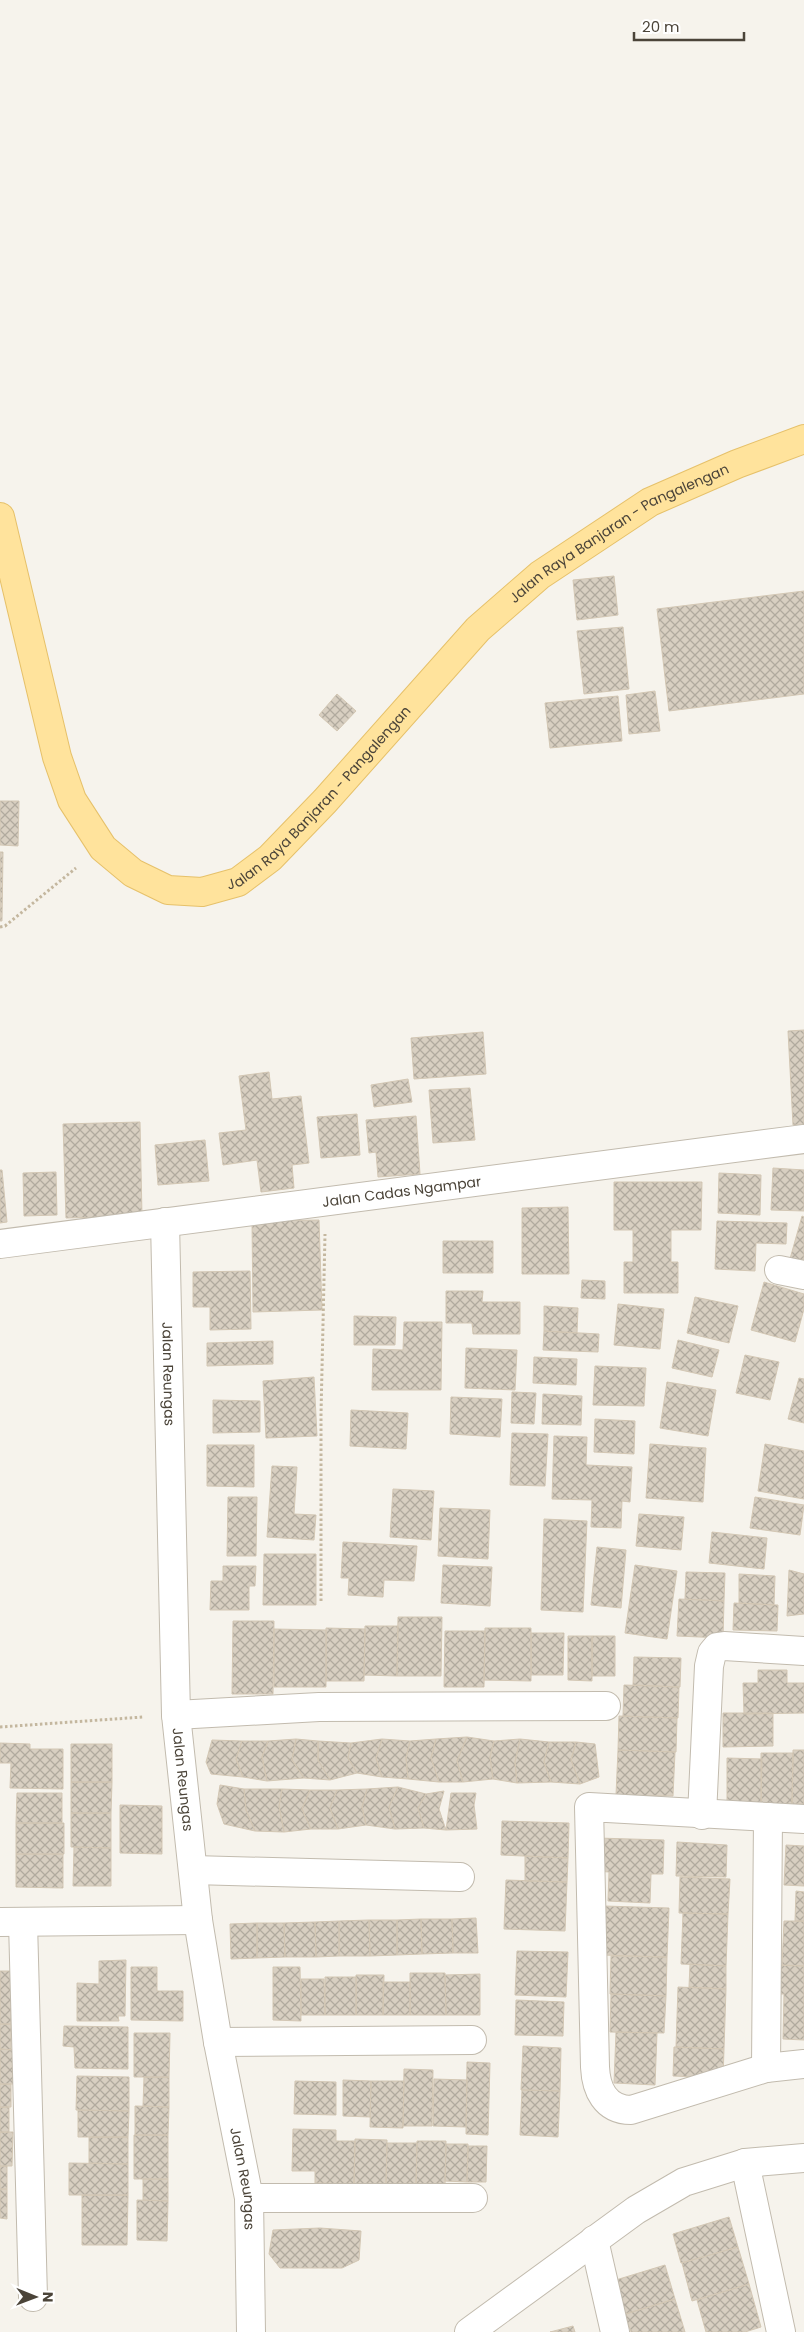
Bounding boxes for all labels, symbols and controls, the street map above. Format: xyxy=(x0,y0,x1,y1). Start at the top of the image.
scale bar xyxy=(634,10,744,42)
text: 20 m xyxy=(642,16,680,37)
street label: Jalan Raya Banjaran - Pangalengan xyxy=(505,459,732,607)
street label: Jalan Raya Banjaran - Pangalengan xyxy=(224,701,415,895)
street label: Jalan Cadas Ngampar xyxy=(321,1171,482,1212)
street label: Jalan Reungas xyxy=(157,1322,180,1426)
street label: Jalan Reungas xyxy=(167,1727,198,1832)
street label: Jalan Reungas xyxy=(225,2125,259,2230)
north arrow xyxy=(10,2272,60,2322)
text: N xyxy=(38,2292,58,2303)

